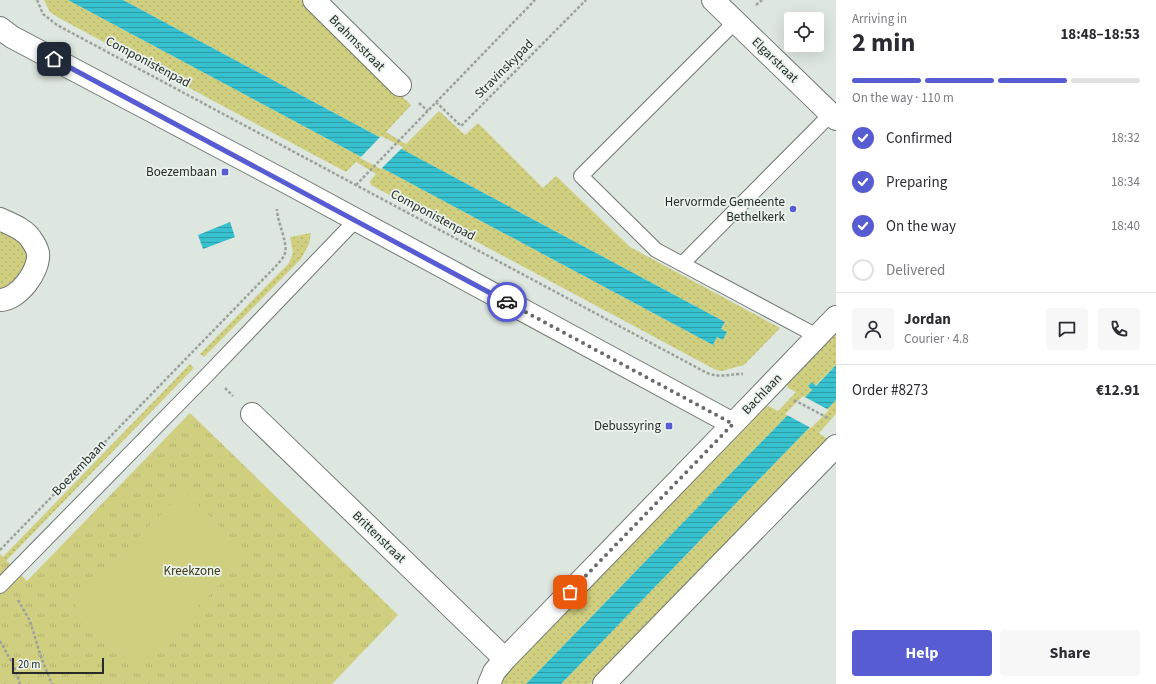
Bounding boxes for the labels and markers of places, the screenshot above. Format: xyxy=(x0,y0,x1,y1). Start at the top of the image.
pin xyxy=(37,42,71,76)
place label: Boezembaan xyxy=(146,163,217,181)
marker: Boezembaan xyxy=(220,167,230,177)
place label: Hervormde Gemeente Bethelkerk xyxy=(665,193,786,226)
marker: Hervormde Gemeente Bethelkerk xyxy=(788,204,798,214)
place label: Debussyring xyxy=(594,417,661,435)
marker: Debussyring xyxy=(664,421,674,431)
pin xyxy=(553,575,587,609)

